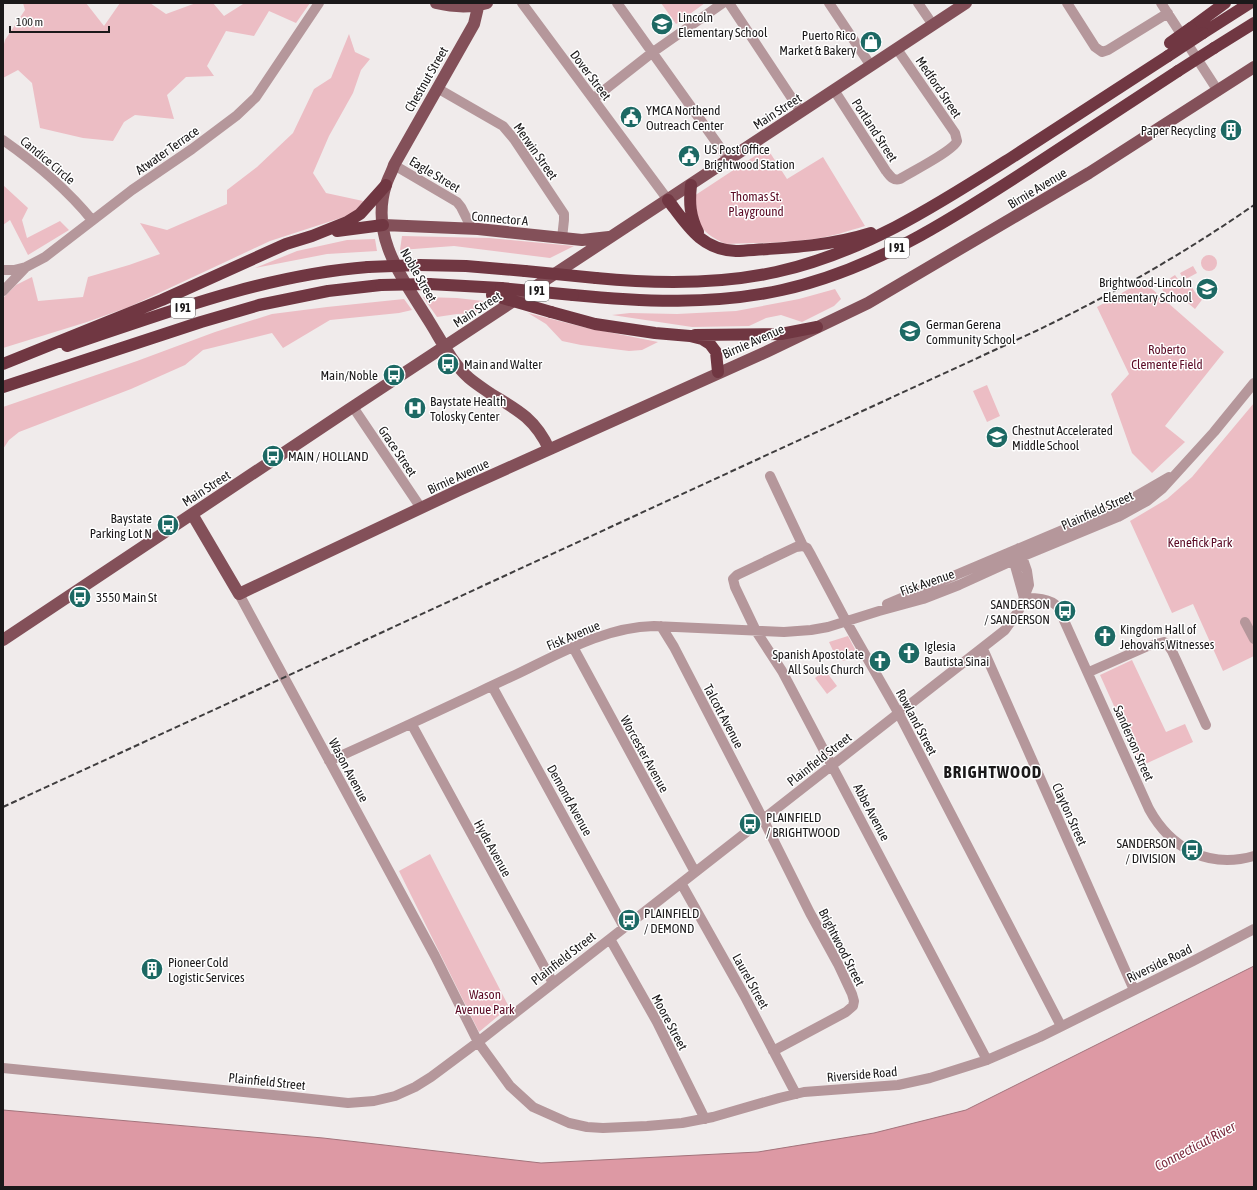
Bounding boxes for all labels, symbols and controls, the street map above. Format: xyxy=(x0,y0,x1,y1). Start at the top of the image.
scale bar xyxy=(10,8,109,34)
place label: Lincoln Elementary School xyxy=(678,10,768,40)
school or university icon: Lincoln Elementary School xyxy=(649,11,675,37)
text: 100 m xyxy=(16,15,43,29)
place label: Puerto Rico Market & Bakery xyxy=(779,28,857,58)
shop icon: Puerto Rico Market & Bakery xyxy=(858,29,884,55)
street label: Chestnut Street xyxy=(402,44,451,115)
street label: Dover Street xyxy=(567,47,614,103)
street label: Medford Street xyxy=(913,54,965,121)
street label: Main Street xyxy=(750,90,804,133)
street label: Portland Street xyxy=(849,96,901,165)
place label: YMCA Northend Outreach Center xyxy=(646,103,724,133)
public building icon: YMCA Northend Outreach Center xyxy=(618,104,644,130)
building icon: Paper Recycling xyxy=(1218,117,1244,143)
street label: Merwin Street xyxy=(511,120,561,183)
street label: Atwater Terrace xyxy=(133,123,202,178)
place label: Paper Recycling xyxy=(1141,123,1216,138)
street label: Candice Circle xyxy=(17,133,78,188)
place label: US Post Office Brightwood Station xyxy=(704,142,795,172)
public building icon: US Post Office Brightwood Station xyxy=(676,143,702,169)
street label: Eagle Street xyxy=(407,153,463,196)
street label: Birnie Avenue xyxy=(1005,165,1069,212)
park label: Thomas St. Playground xyxy=(728,189,784,219)
street label: Connector A xyxy=(471,209,530,229)
road number: I 91 xyxy=(885,238,909,258)
street label: Noble Street xyxy=(397,246,440,305)
place label: Brightwood-Lincoln Elementary School xyxy=(1099,275,1193,305)
school or university icon: Brightwood-Lincoln Elementary School xyxy=(1194,276,1220,302)
road number: I 91 xyxy=(525,281,549,301)
street label: Main Street xyxy=(450,288,504,331)
road number: I 91 xyxy=(171,298,195,318)
place label: German Gerena Community School xyxy=(926,317,1016,347)
school or university icon: German Gerena Community School xyxy=(897,318,923,344)
street label: Birnie Avenue xyxy=(720,321,786,362)
park label: Roberto Clemente Field xyxy=(1131,342,1203,372)
bus stop icon: Main and Walter xyxy=(435,351,461,377)
place label: Main and Walter xyxy=(464,357,542,372)
bus stop icon: Main/Noble xyxy=(381,362,407,388)
place label: Main/Noble xyxy=(320,368,378,383)
place label: Baystate Health Tolosky Center xyxy=(430,394,506,424)
hospital icon: Baystate Health Tolosky Center xyxy=(402,395,428,421)
street label: Grace Street xyxy=(375,423,420,480)
place label: Chestnut Accelerated Middle School xyxy=(1012,423,1113,453)
school or university icon: Chestnut Accelerated Middle School xyxy=(984,424,1010,450)
bus stop icon: MAIN / HOLLAND xyxy=(260,443,286,469)
place label: MAIN / HOLLAND xyxy=(288,449,369,464)
street label: Birnie Avenue xyxy=(425,456,491,497)
street label: Main Street xyxy=(179,467,233,510)
street label: Plainfield Street xyxy=(1059,488,1136,533)
place label: Baystate Parking Lot N xyxy=(90,511,152,541)
bus stop icon: Baystate Parking Lot N xyxy=(155,512,181,538)
park label: Kenefick Park xyxy=(1168,535,1233,550)
street label: Fisk Avenue xyxy=(898,566,956,599)
bus stop icon: 3550 Main St xyxy=(67,584,93,610)
place label: 3550 Main St xyxy=(96,590,158,605)
place label: SANDERSON / SANDERSON xyxy=(984,597,1050,627)
bus stop icon: SANDERSON / SANDERSON xyxy=(1052,598,1078,624)
street label: Fisk Avenue xyxy=(544,618,602,653)
place label: Kingdom Hall of Jehovahs Witnesses xyxy=(1120,622,1215,652)
church icon: Kingdom Hall of Jehovahs Witnesses xyxy=(1092,623,1118,649)
place label: Iglesia Bautista Sinai xyxy=(924,639,989,669)
church icon: Iglesia Bautista Sinai xyxy=(896,640,922,666)
place label: Spanish Apostolate All Souls Church xyxy=(772,647,864,677)
church icon: Spanish Apostolate All Souls Church xyxy=(867,648,893,674)
street label: Talcott Avenue xyxy=(700,682,747,751)
street label: Rowland Street xyxy=(893,687,940,758)
street label: Sanderson Street xyxy=(1110,703,1157,783)
street label: Worcester Avenue xyxy=(617,713,672,795)
street label: Plainfield Street xyxy=(784,729,855,789)
street label: Wason Avenue xyxy=(326,736,372,805)
street label: Demond Avenue xyxy=(544,762,595,838)
district label: BRIGHTWOOD xyxy=(944,762,1042,782)
street label: Abbe Avenue xyxy=(850,781,893,843)
street label: Clayton Street xyxy=(1049,781,1090,848)
place label: PLAINFIELD / BRIGHTWOOD xyxy=(766,810,840,840)
bus stop icon: PLAINFIELD / BRIGHTWOOD xyxy=(737,811,763,837)
street label: Hyde Avenue xyxy=(471,817,514,879)
place label: SANDERSON / DIVISION xyxy=(1116,836,1176,866)
bus stop icon: SANDERSON / DIVISION xyxy=(1179,837,1205,863)
place label: PLAINFIELD / DEMOND xyxy=(644,906,699,936)
street label: Brightwood Street xyxy=(816,906,868,989)
bus stop icon: PLAINFIELD / DEMOND xyxy=(616,907,642,933)
street label: Plainfield Street xyxy=(528,928,599,988)
street label: Riverside Road xyxy=(1124,941,1194,986)
street label: Laurel Street xyxy=(729,951,772,1012)
place label: Pioneer Cold Logistic Services xyxy=(168,955,245,985)
building icon: Pioneer Cold Logistic Services xyxy=(139,956,165,982)
park label: Wason Avenue Park xyxy=(455,987,515,1017)
street label: Moore Street xyxy=(649,992,691,1053)
street label: Riverside Road xyxy=(826,1064,898,1085)
street label: Plainfield Street xyxy=(228,1070,306,1093)
water label: Connecticut River xyxy=(1152,1118,1239,1174)

